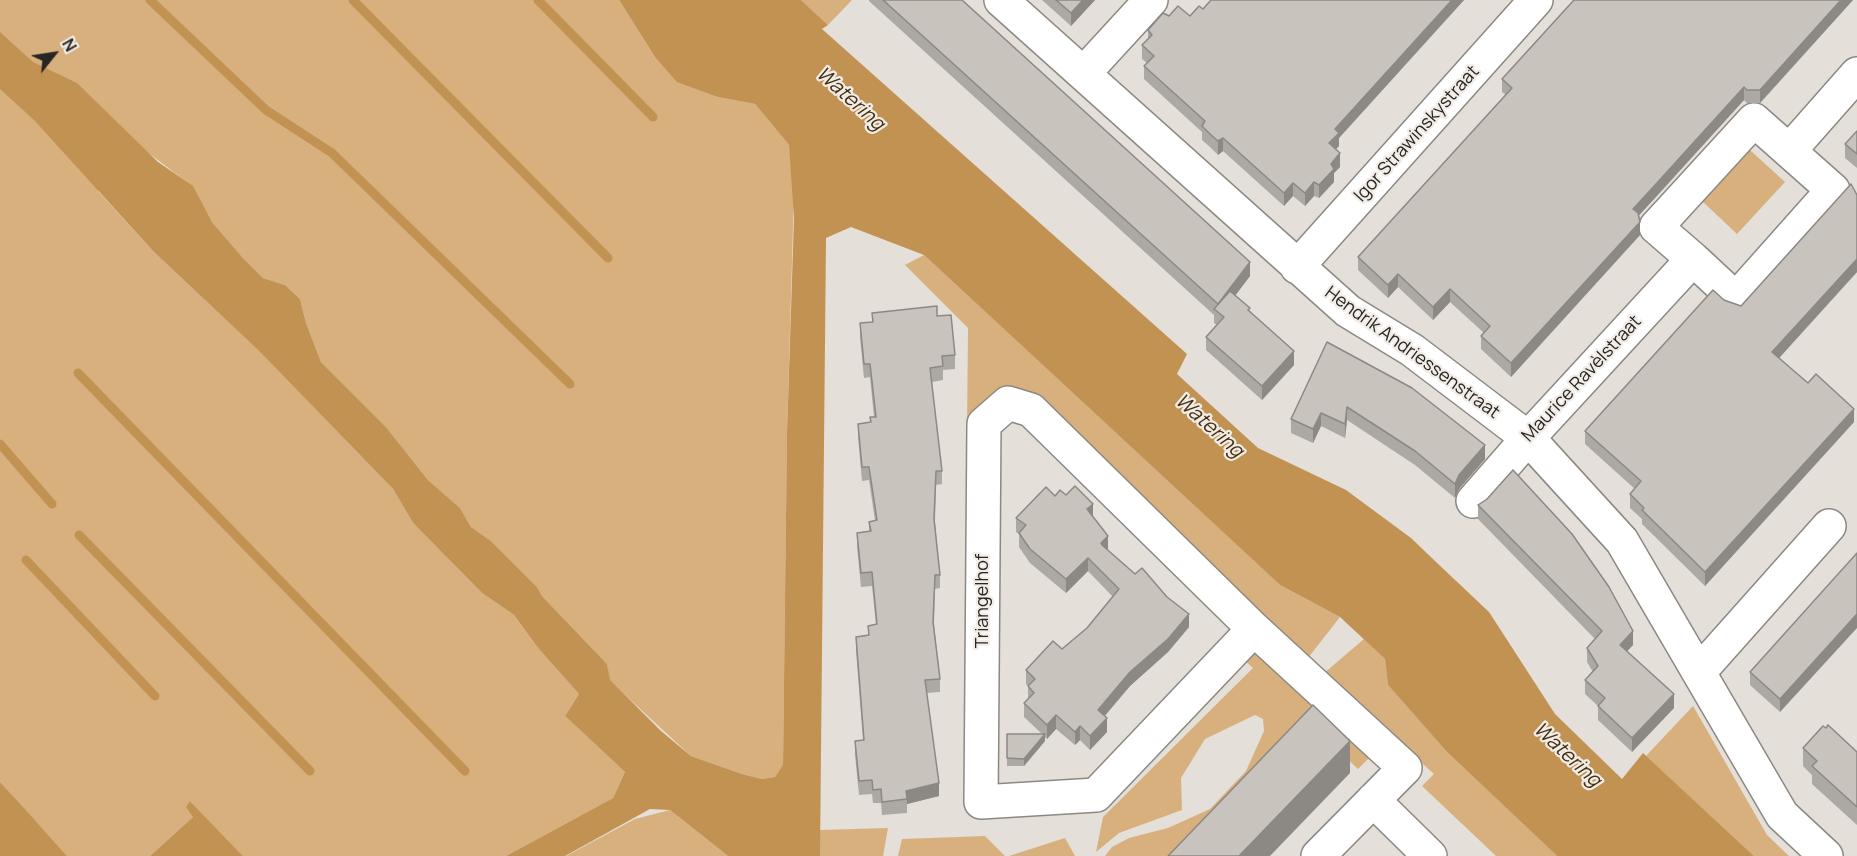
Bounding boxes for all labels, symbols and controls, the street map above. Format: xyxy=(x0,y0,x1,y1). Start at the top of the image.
north arrow xyxy=(24,24,84,84)
text: N xyxy=(57,35,82,55)
street label: Igor Strawinskystraat xyxy=(1350,61,1484,207)
water label: Watering xyxy=(811,62,889,136)
street label: Hendrik Andriessenstraat xyxy=(1320,282,1504,424)
street label: Maurice Ravèlstraat xyxy=(1518,311,1646,447)
water label: Watering xyxy=(1170,389,1248,463)
street label: Triangelhof xyxy=(972,554,994,648)
water label: Watering xyxy=(1528,718,1606,792)

